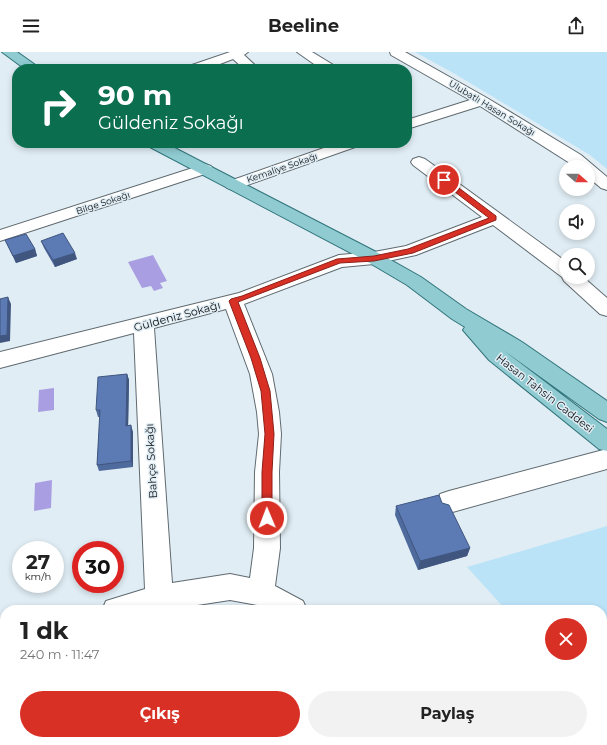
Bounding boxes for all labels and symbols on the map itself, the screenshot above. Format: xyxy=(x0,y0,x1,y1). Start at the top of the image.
street label: Ulubatlı Hasan Sokağı xyxy=(447,77,538,138)
street label: Kemaliye Sokağı xyxy=(245,150,319,185)
north arrow xyxy=(559,160,595,196)
pin xyxy=(427,163,461,197)
street label: Bilge Sokağı xyxy=(75,189,131,216)
street label: Güldeniz Sokağı xyxy=(132,298,222,334)
street label: Hasan Tahsin Caddesi xyxy=(493,350,597,436)
street label: Bahçe Sokağı xyxy=(142,423,160,499)
position arrow xyxy=(246,497,288,539)
speed limit sign: 30 xyxy=(72,541,124,593)

